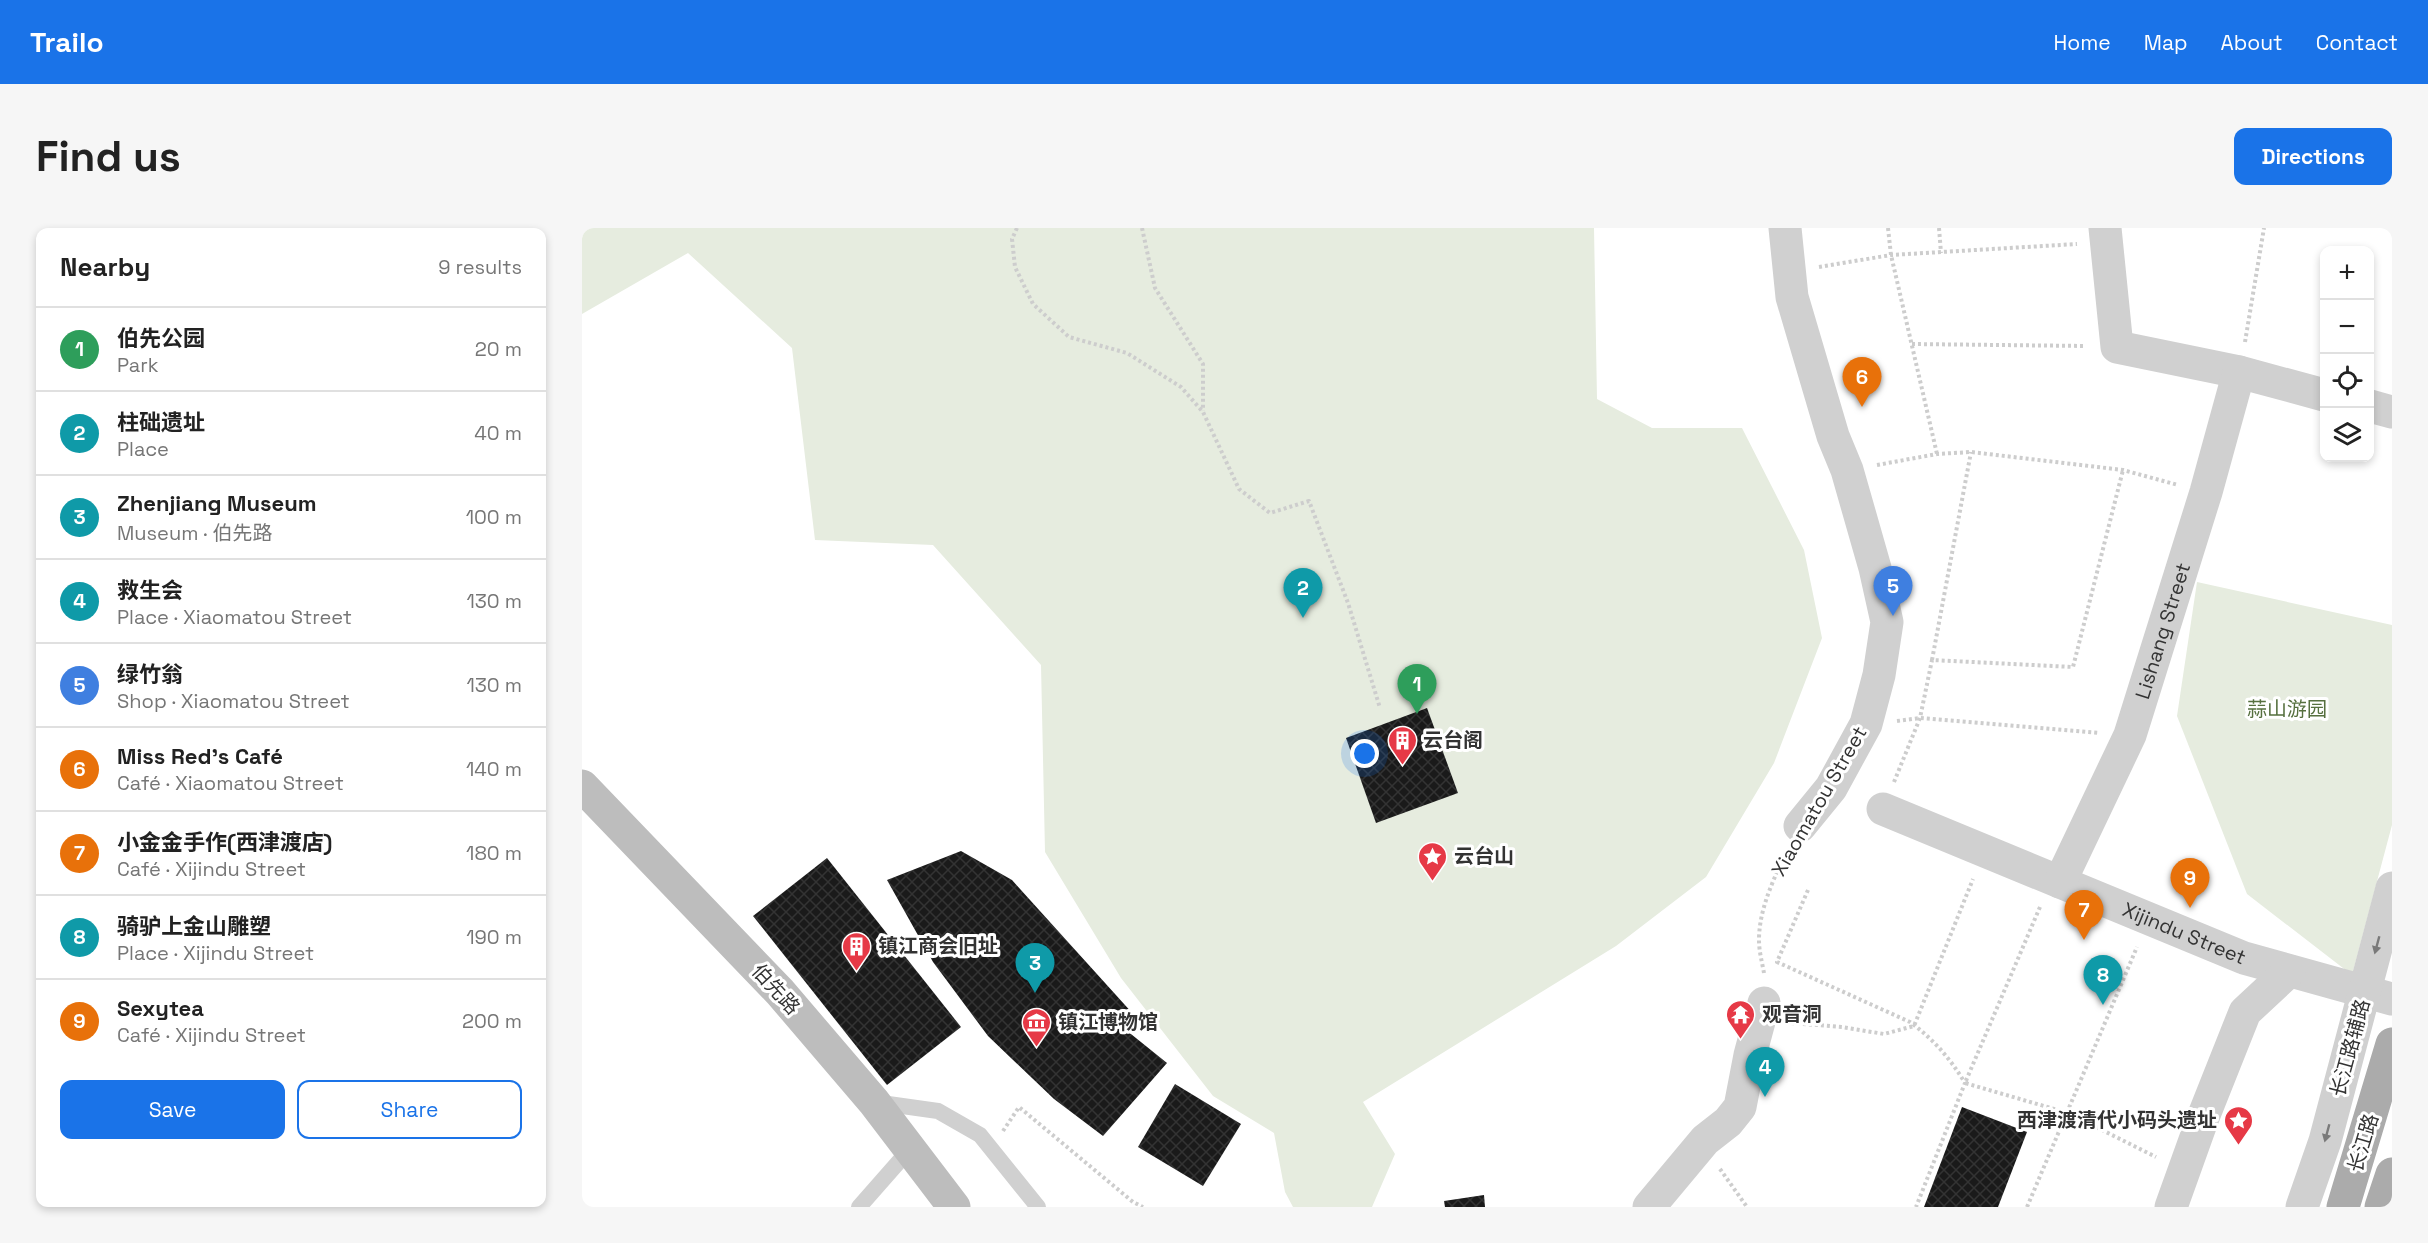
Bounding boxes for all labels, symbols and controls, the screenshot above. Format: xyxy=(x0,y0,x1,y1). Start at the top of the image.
text: Trailo xyxy=(30,24,104,60)
text: Home xyxy=(2053,29,2111,56)
text: Map xyxy=(2144,29,2188,56)
text: About xyxy=(2221,29,2283,56)
text: Contact xyxy=(2316,29,2398,56)
button: Directions xyxy=(2234,128,2392,185)
text: Find us xyxy=(36,130,181,183)
map controls xyxy=(2320,246,2374,462)
button: + xyxy=(2320,246,2374,300)
text: Nearby xyxy=(60,250,150,284)
text: 9 results xyxy=(438,254,522,280)
button: − xyxy=(2320,300,2374,354)
text: 伯先公园 xyxy=(117,324,205,352)
text: 1 xyxy=(75,336,84,362)
text: 20 m xyxy=(475,336,522,362)
text: Park xyxy=(117,352,159,378)
button: locate xyxy=(2320,354,2374,408)
pin: 6 xyxy=(1842,358,1882,407)
text: 柱础遗址 xyxy=(117,408,205,436)
button: layers xyxy=(2320,408,2374,462)
text: 2 xyxy=(74,420,85,446)
text: 40 m xyxy=(474,420,522,446)
text: Place xyxy=(117,436,169,462)
text: Zhenjiang Museum xyxy=(117,489,317,517)
text: 3 xyxy=(73,504,86,530)
text: 100 m xyxy=(466,504,522,530)
text: Museum · 伯先路 xyxy=(117,520,272,546)
street label: Lishang Street xyxy=(2129,559,2196,702)
pin: 5 xyxy=(1874,566,1912,616)
pin: 2 xyxy=(1284,568,1322,618)
text: 救生会 xyxy=(117,576,183,604)
text: 4 xyxy=(73,588,86,614)
text: 130 m xyxy=(466,588,522,614)
text: Place · Xiaomatou Street xyxy=(117,604,352,630)
text: 绿竹翁 xyxy=(117,660,183,688)
pin: 1 xyxy=(1398,664,1436,714)
text: 5 xyxy=(74,672,86,698)
text: 130 m xyxy=(466,672,522,698)
text: Shop · Xiaomatou Street xyxy=(117,688,350,714)
park label: 蒜山游园 xyxy=(2247,696,2327,722)
street label: Xiaomatou Street xyxy=(1765,721,1873,881)
building icon: 云台阁 xyxy=(1386,724,1418,766)
place label: 云台阁 xyxy=(1423,727,1483,753)
your location xyxy=(1350,739,1379,768)
text: Miss Red's Café xyxy=(117,742,283,770)
text: 6 xyxy=(73,756,86,782)
text: 140 m xyxy=(466,756,522,782)
text: Café · Xiaomatou Street xyxy=(117,770,344,796)
text: 小金金手作(西津渡店) xyxy=(117,828,332,856)
text: 7 xyxy=(74,840,85,866)
text: 180 m xyxy=(466,840,522,866)
place icon: 云台山 xyxy=(1417,840,1449,882)
place label: 云台山 xyxy=(1454,843,1514,869)
text: Café · Xijindu Street xyxy=(117,856,306,882)
pin: 9 xyxy=(2170,858,2210,908)
pin: 7 xyxy=(2064,890,2104,940)
street label: Xijindu Street xyxy=(2119,896,2250,970)
text: 骑驴上金山雕塑 xyxy=(117,912,271,940)
text: 8 xyxy=(74,924,86,950)
text: 190 m xyxy=(466,924,522,950)
building icon: 镇江商会旧址 xyxy=(841,930,873,972)
place label: 镇江商会旧址 xyxy=(878,933,998,959)
one-way arrow xyxy=(2372,936,2381,954)
text: Place · Xijindu Street xyxy=(117,940,314,966)
pin: 3 xyxy=(1016,944,1054,993)
pin: 8 xyxy=(2084,956,2122,1005)
street label: 伯先路 xyxy=(746,958,806,1020)
text: Sexytea xyxy=(117,994,204,1022)
street label: 长江路辅路 xyxy=(2325,996,2375,1100)
temple icon: 观音洞 xyxy=(1725,998,1757,1040)
place label: 观音洞 xyxy=(1762,1001,1822,1027)
museum icon: 镇江博物馆 xyxy=(1021,1006,1053,1048)
text: 9 xyxy=(73,1008,86,1034)
text: 200 m xyxy=(462,1008,522,1034)
place label: 镇江博物馆 xyxy=(1058,1009,1158,1035)
text: Café · Xijindu Street xyxy=(117,1022,306,1048)
pin: 4 xyxy=(1746,1048,1784,1097)
button: Save xyxy=(60,1080,285,1139)
button: Share xyxy=(297,1080,522,1139)
place icon: 西津渡清代小码头遗址 xyxy=(2222,1104,2254,1146)
place label: 西津渡清代小码头遗址 xyxy=(2017,1107,2217,1133)
street label: 长江路 xyxy=(2342,1111,2384,1175)
one-way arrow xyxy=(2322,1124,2332,1142)

